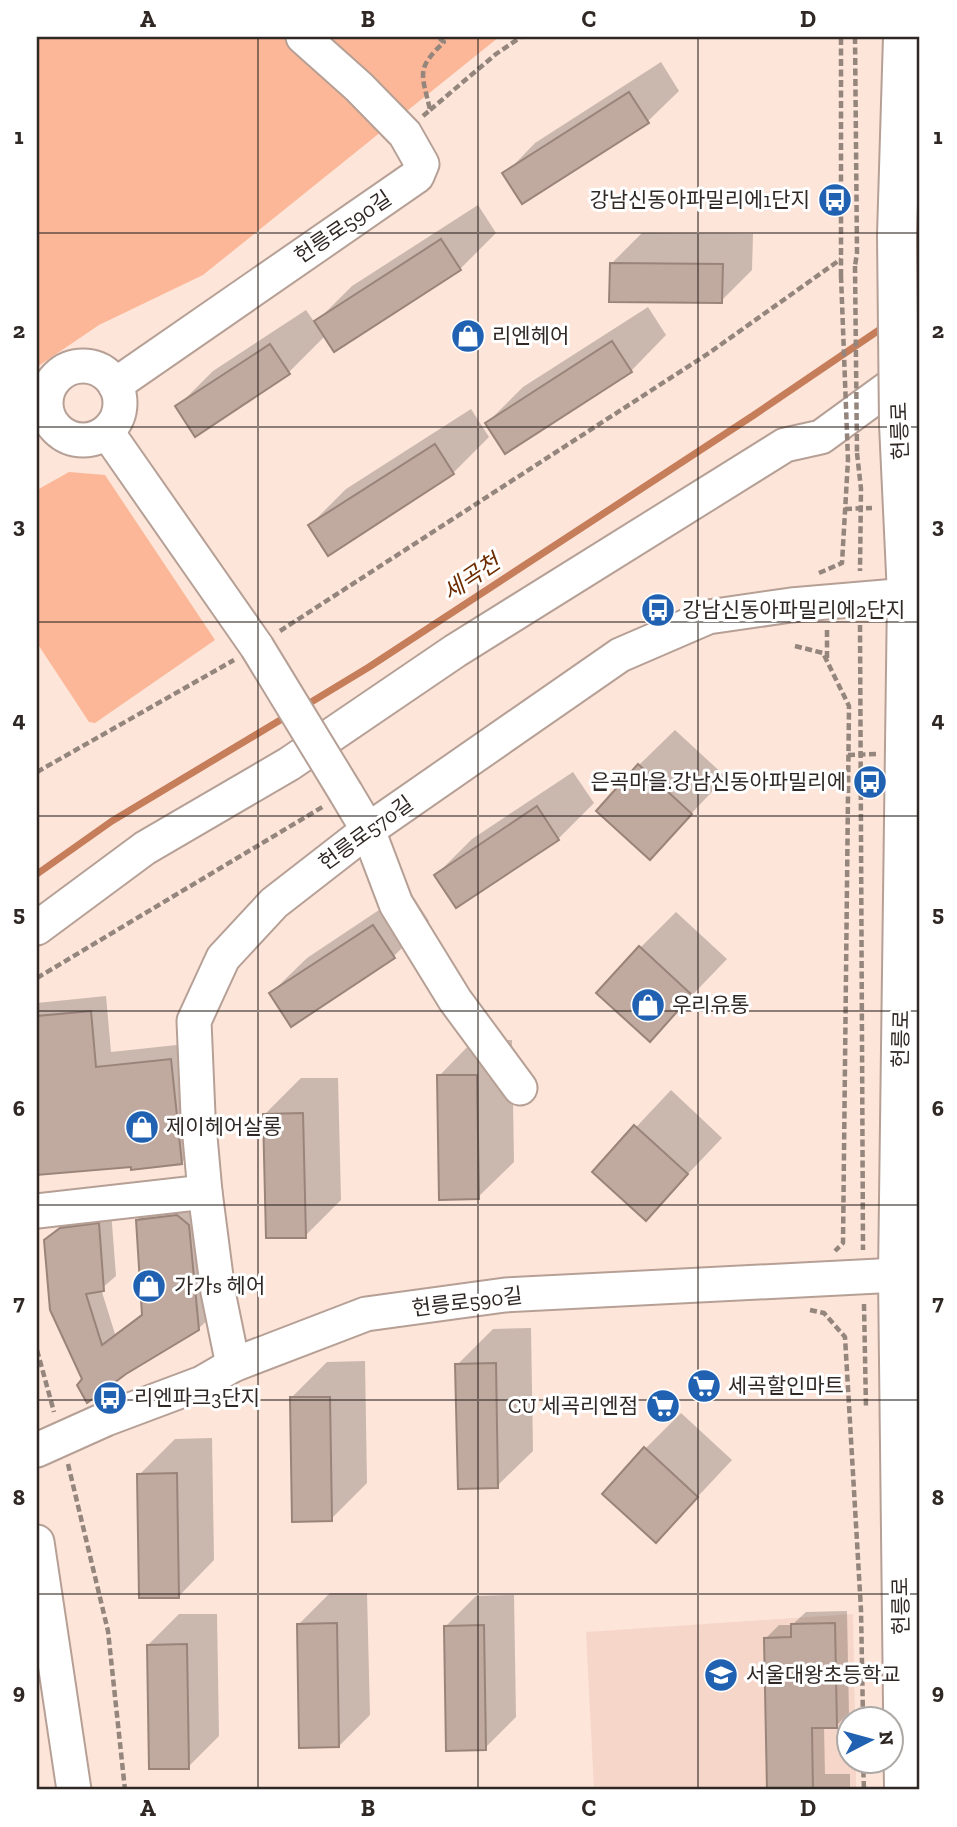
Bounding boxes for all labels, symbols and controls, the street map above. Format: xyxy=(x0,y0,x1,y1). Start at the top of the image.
text: A xyxy=(140,5,156,33)
text: B xyxy=(361,5,375,33)
text: C xyxy=(582,5,596,33)
text: D xyxy=(800,5,816,33)
text: 1 xyxy=(14,122,24,150)
text: 1 xyxy=(933,122,943,150)
bus stop icon: 강남신동아파밀리에1단지 xyxy=(816,181,854,219)
street label: 헌릉로590길 xyxy=(290,185,396,268)
place label: 강남신동아파밀리에1단지 xyxy=(589,187,810,212)
text: 2 xyxy=(13,316,25,344)
text: 2 xyxy=(932,316,944,344)
shop icon: 리엔헤어 xyxy=(449,317,487,355)
place label: 리엔헤어 xyxy=(492,323,569,348)
street label: 헌릉로 xyxy=(886,402,913,460)
text: 3 xyxy=(13,511,25,539)
text: 3 xyxy=(932,511,944,539)
water label: 세곡천 xyxy=(437,546,507,606)
bus stop icon: 강남신동아파밀리에2단지 xyxy=(639,591,677,629)
place label: 강남신동아파밀리에2단지 xyxy=(682,597,905,622)
text: 4 xyxy=(12,705,26,733)
text: 4 xyxy=(931,705,945,733)
bus stop icon: 은곡마을.강남신동아파밀리에 xyxy=(851,763,889,801)
place label: 은곡마을.강남신동아파밀리에 xyxy=(590,769,846,794)
street label: 헌릉로570길 xyxy=(314,790,418,875)
text: 5 xyxy=(13,899,25,927)
text: 5 xyxy=(932,899,944,927)
shop icon: 우리유통 xyxy=(629,986,667,1024)
place label: 우리유통 xyxy=(672,992,749,1017)
street label: 헌릉로 xyxy=(887,1010,914,1068)
text: 6 xyxy=(13,1094,25,1122)
text: 6 xyxy=(932,1094,944,1122)
shop icon: 제이헤어살롱 xyxy=(123,1108,161,1146)
place label: 제이헤어살롱 xyxy=(166,1114,282,1139)
shop icon: 가가s 헤어 xyxy=(130,1267,168,1305)
place label: 가가s 헤어 xyxy=(174,1273,265,1298)
street label: 헌릉로590길 xyxy=(410,1282,524,1321)
text: 7 xyxy=(13,1288,25,1316)
text: 7 xyxy=(932,1288,944,1316)
supermarket icon: 세곡할인마트 xyxy=(685,1367,723,1405)
place label: 세곡할인마트 xyxy=(728,1373,844,1398)
bus stop icon: 리엔파크3단지 xyxy=(91,1379,129,1417)
place label: 리엔파크3단지 xyxy=(134,1385,260,1410)
supermarket icon: CU 세곡리엔점 xyxy=(644,1387,682,1425)
place label: CU 세곡리엔점 xyxy=(508,1393,638,1418)
text: 8 xyxy=(13,1483,25,1511)
text: 8 xyxy=(932,1483,944,1511)
street label: 헌릉로 xyxy=(887,1577,914,1635)
school or university icon: 서울대왕초등학교 xyxy=(702,1656,740,1694)
place label: 서울대왕초등학교 xyxy=(746,1662,901,1687)
text: 9 xyxy=(13,1677,25,1705)
text: 9 xyxy=(932,1677,944,1705)
north arrow xyxy=(834,1704,904,1774)
text: N xyxy=(874,1730,899,1747)
text: A xyxy=(140,1794,156,1822)
text: B xyxy=(361,1794,375,1822)
text: C xyxy=(582,1794,596,1822)
text: D xyxy=(800,1794,816,1822)

